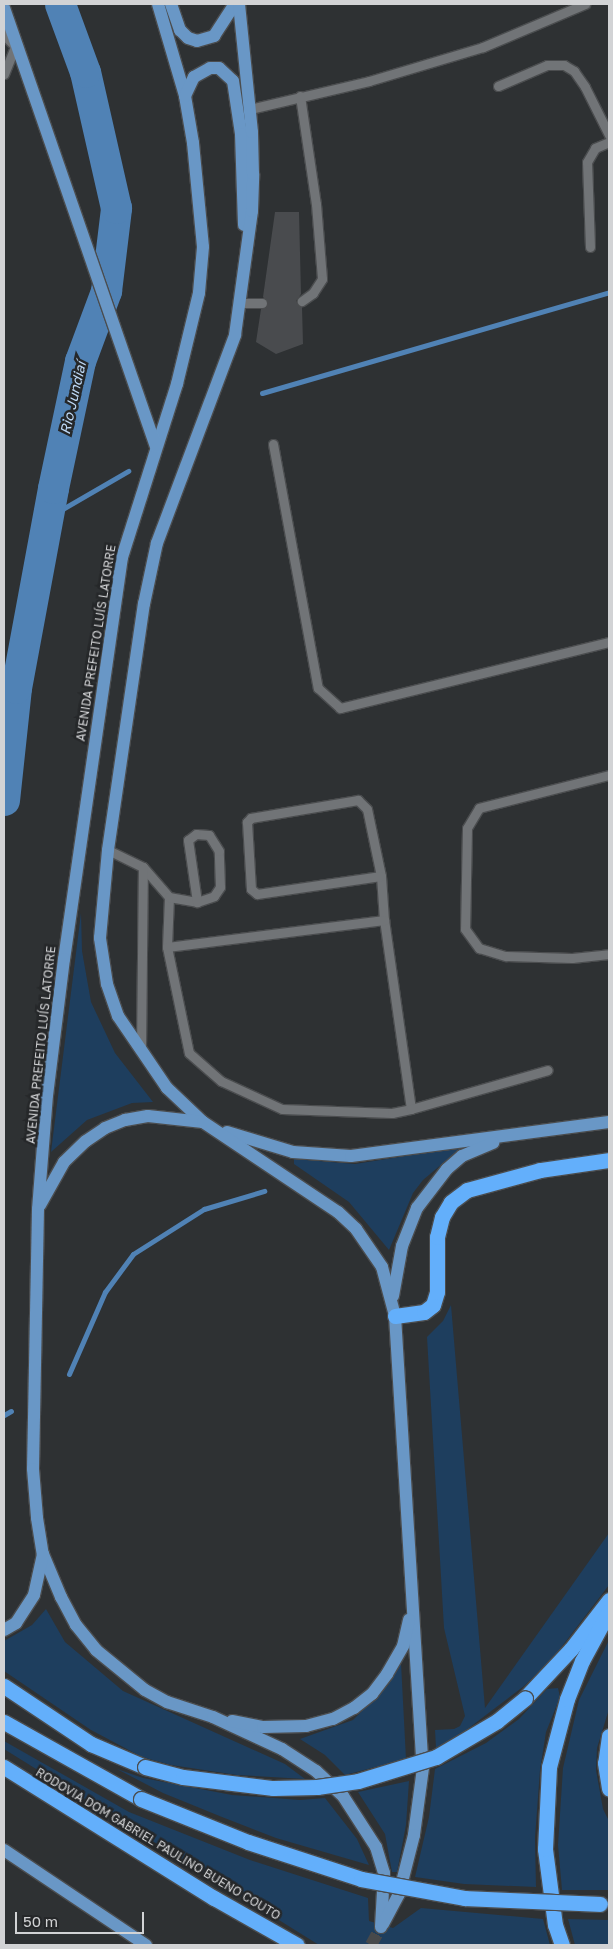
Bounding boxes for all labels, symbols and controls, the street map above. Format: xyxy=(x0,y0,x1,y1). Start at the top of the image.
water label: Rio Jundiaí xyxy=(56,360,90,436)
street label: AVENIDA PREFEITO LUÍS LATORRE xyxy=(73,544,119,742)
street label: AVENIDA PREFEITO LUÍS LATORRE xyxy=(23,945,59,1145)
street label: RODOVIA DOM GABRIEL PAULINO BUENO COUTO xyxy=(33,1765,283,1923)
scale bar xyxy=(18,1902,146,1934)
text: 50 m xyxy=(23,1912,58,1930)

